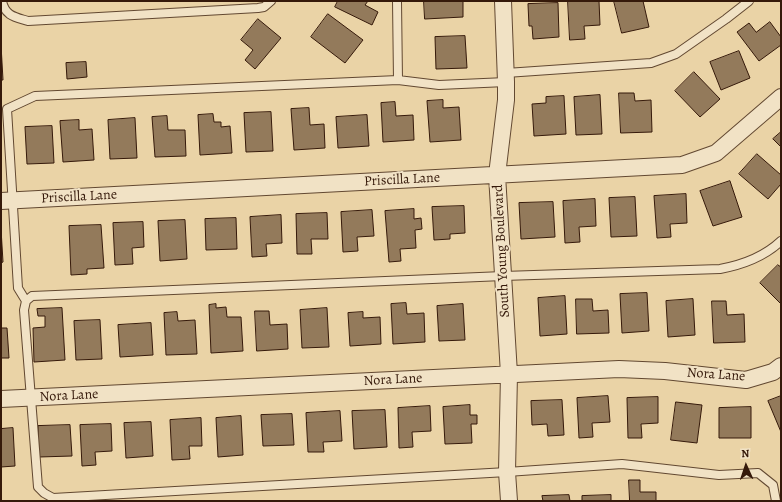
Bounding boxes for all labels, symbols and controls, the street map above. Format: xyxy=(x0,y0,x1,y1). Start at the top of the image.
street label: Priscilla Lane xyxy=(364,170,440,190)
street label: South Young Boulevard xyxy=(490,184,514,318)
street label: Priscilla Lane xyxy=(41,187,117,207)
street label: Nora Lane xyxy=(686,365,746,385)
street label: Nora Lane xyxy=(363,370,423,390)
street label: Nora Lane xyxy=(39,386,99,406)
north arrow xyxy=(726,446,766,486)
text: N xyxy=(741,446,750,461)

